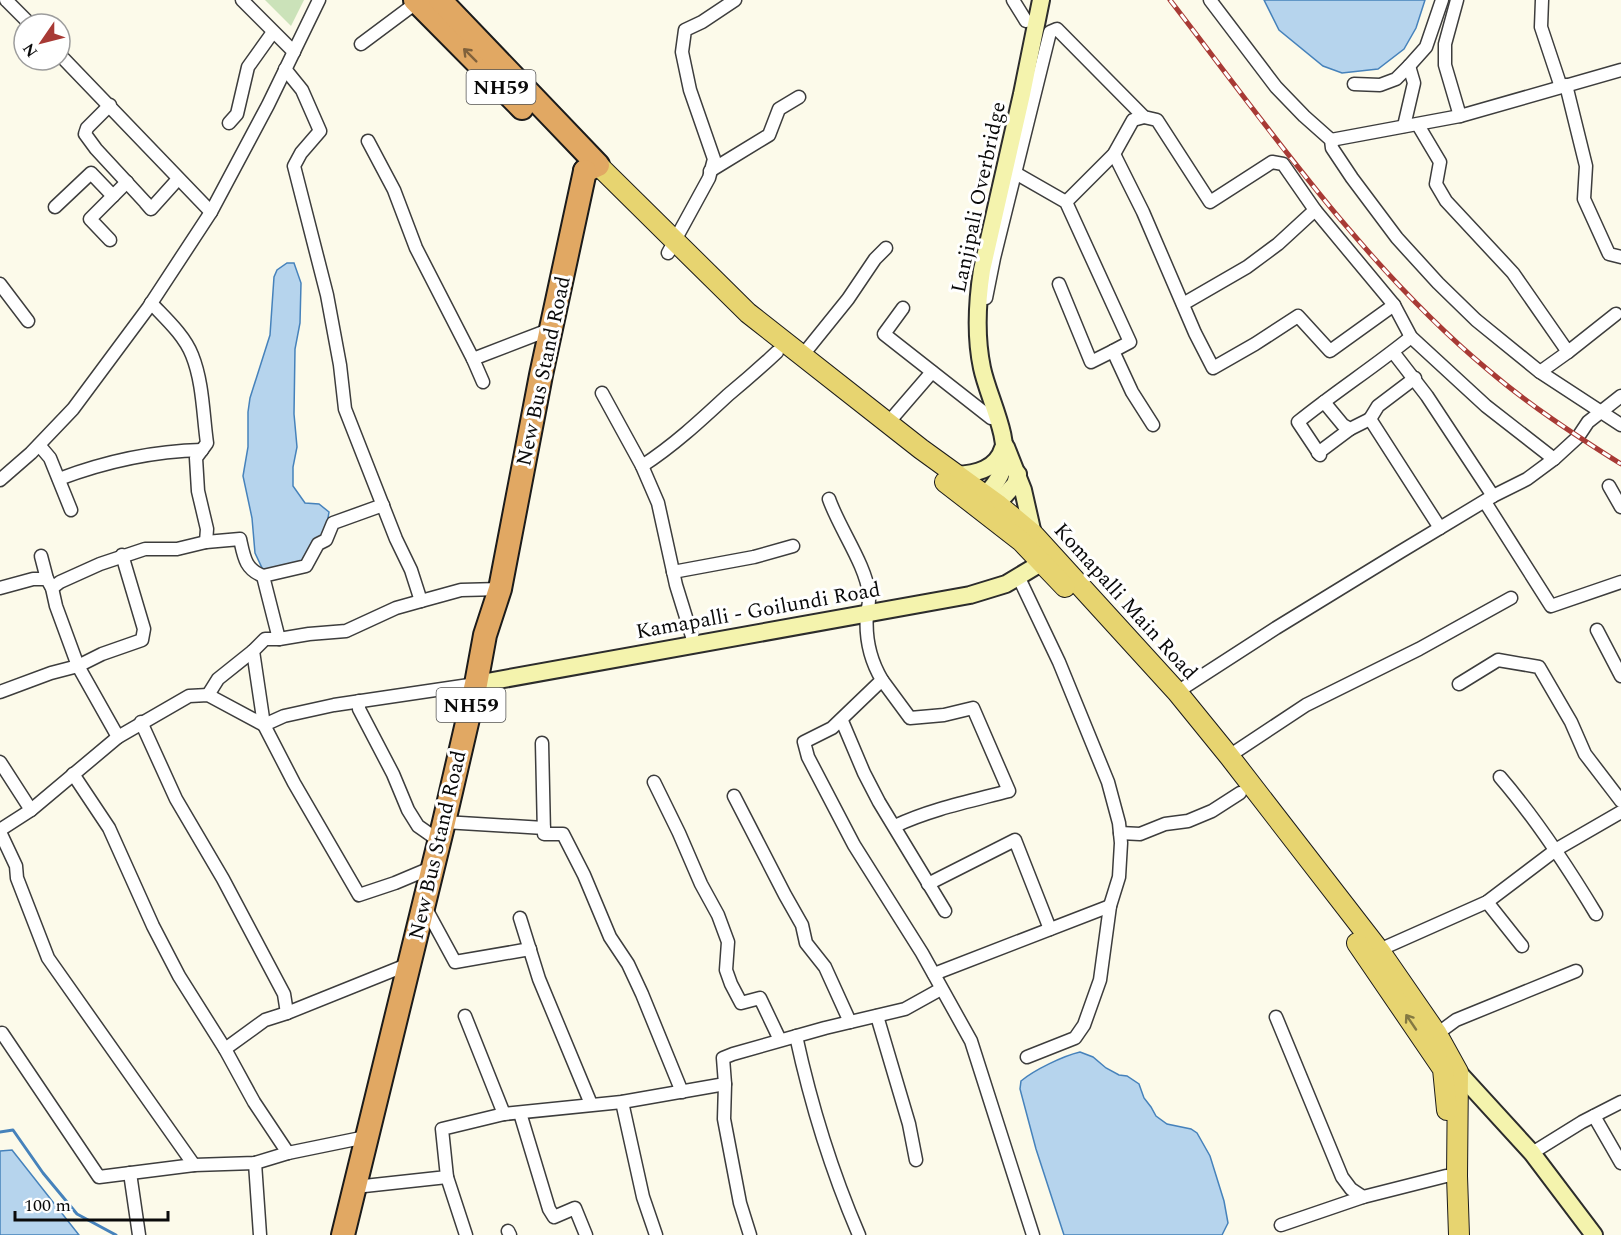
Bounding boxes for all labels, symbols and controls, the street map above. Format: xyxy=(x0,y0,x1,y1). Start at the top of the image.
north arrow xyxy=(12,12,72,72)
text: N xyxy=(17,38,44,62)
one-way arrow xyxy=(462,48,477,63)
road number: NH59 xyxy=(466,70,536,104)
street label: Lanjipali Overbridge xyxy=(943,99,1015,296)
street label: New Bus Stand Road xyxy=(508,273,580,469)
street label: Komapalli Main Road xyxy=(1046,516,1205,688)
street label: Kamapalli - Goilundi Road xyxy=(633,574,883,648)
road number: NH59 xyxy=(436,688,506,722)
street label: New Bus Stand Road xyxy=(401,747,475,943)
one-way arrow xyxy=(1405,1014,1417,1030)
scale bar xyxy=(15,1184,168,1222)
text: 100 m xyxy=(24,1192,71,1219)

